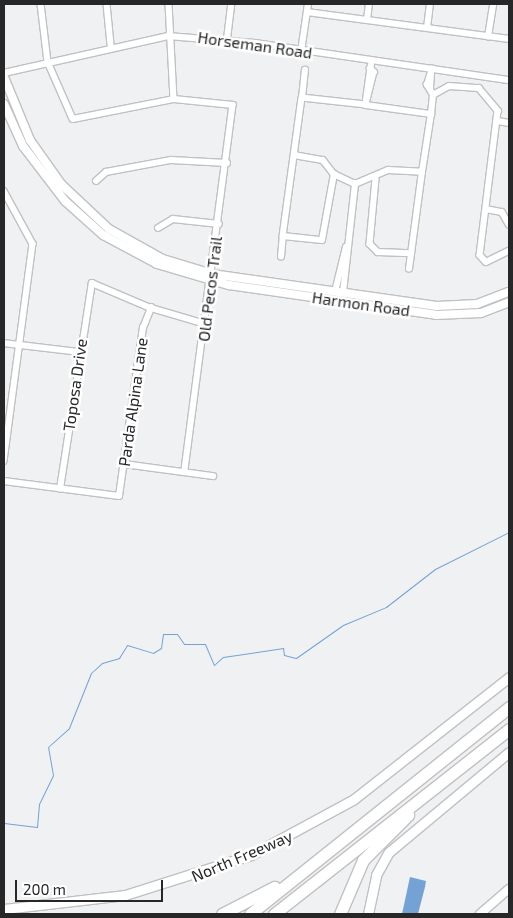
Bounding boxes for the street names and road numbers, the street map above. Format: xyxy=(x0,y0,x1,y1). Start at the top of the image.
street label: Horseman Road xyxy=(197,27,313,63)
street label: Old Pecos Trail xyxy=(194,235,226,343)
street label: Harmon Road xyxy=(311,288,411,320)
street label: Parda Alpina Lane xyxy=(114,336,152,468)
street label: Toposa Drive xyxy=(59,337,91,433)
street label: North Freeway xyxy=(189,826,295,886)

